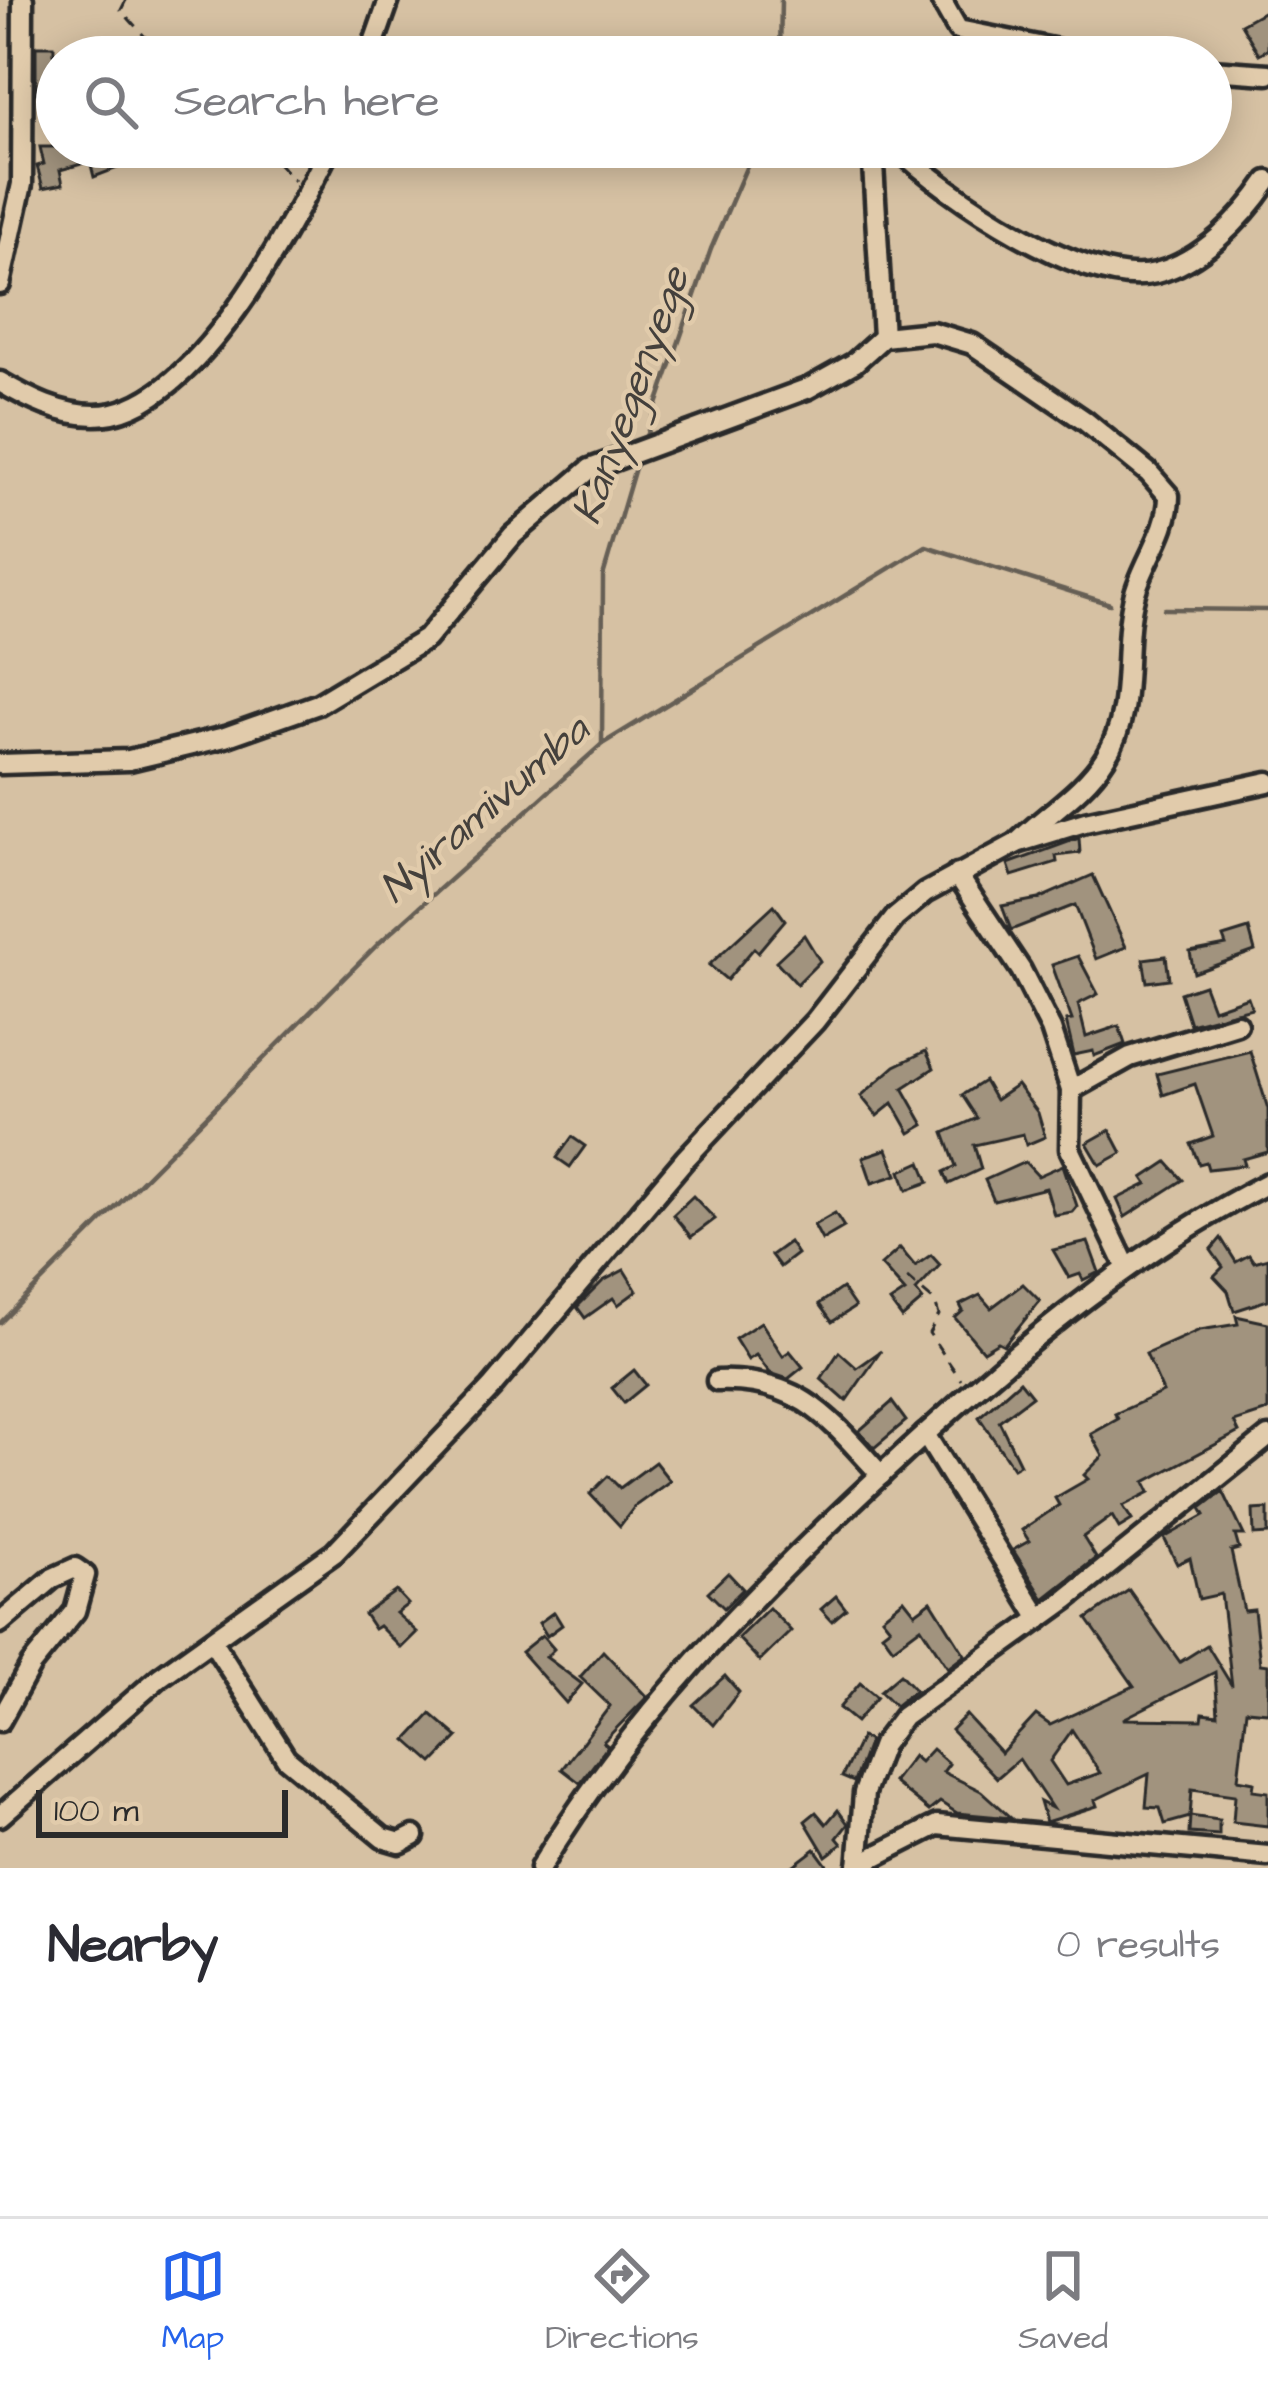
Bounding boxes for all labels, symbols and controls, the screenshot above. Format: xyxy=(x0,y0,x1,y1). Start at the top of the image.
search box xyxy=(36,36,1232,168)
icon: search xyxy=(78,69,144,135)
text: Search here xyxy=(174,71,440,133)
water label: Kanyegenyege xyxy=(559,258,707,533)
water label: Nyiramivumba xyxy=(368,701,605,918)
scale bar xyxy=(36,1784,288,1837)
text: 100 m xyxy=(54,1788,139,1834)
text: Nearby xyxy=(48,1911,218,1982)
text: 0 results xyxy=(1056,1919,1220,1973)
tab: Map xyxy=(160,2243,226,2361)
tab: Directions xyxy=(545,2243,699,2361)
tab: Saved xyxy=(1018,2243,1108,2361)

